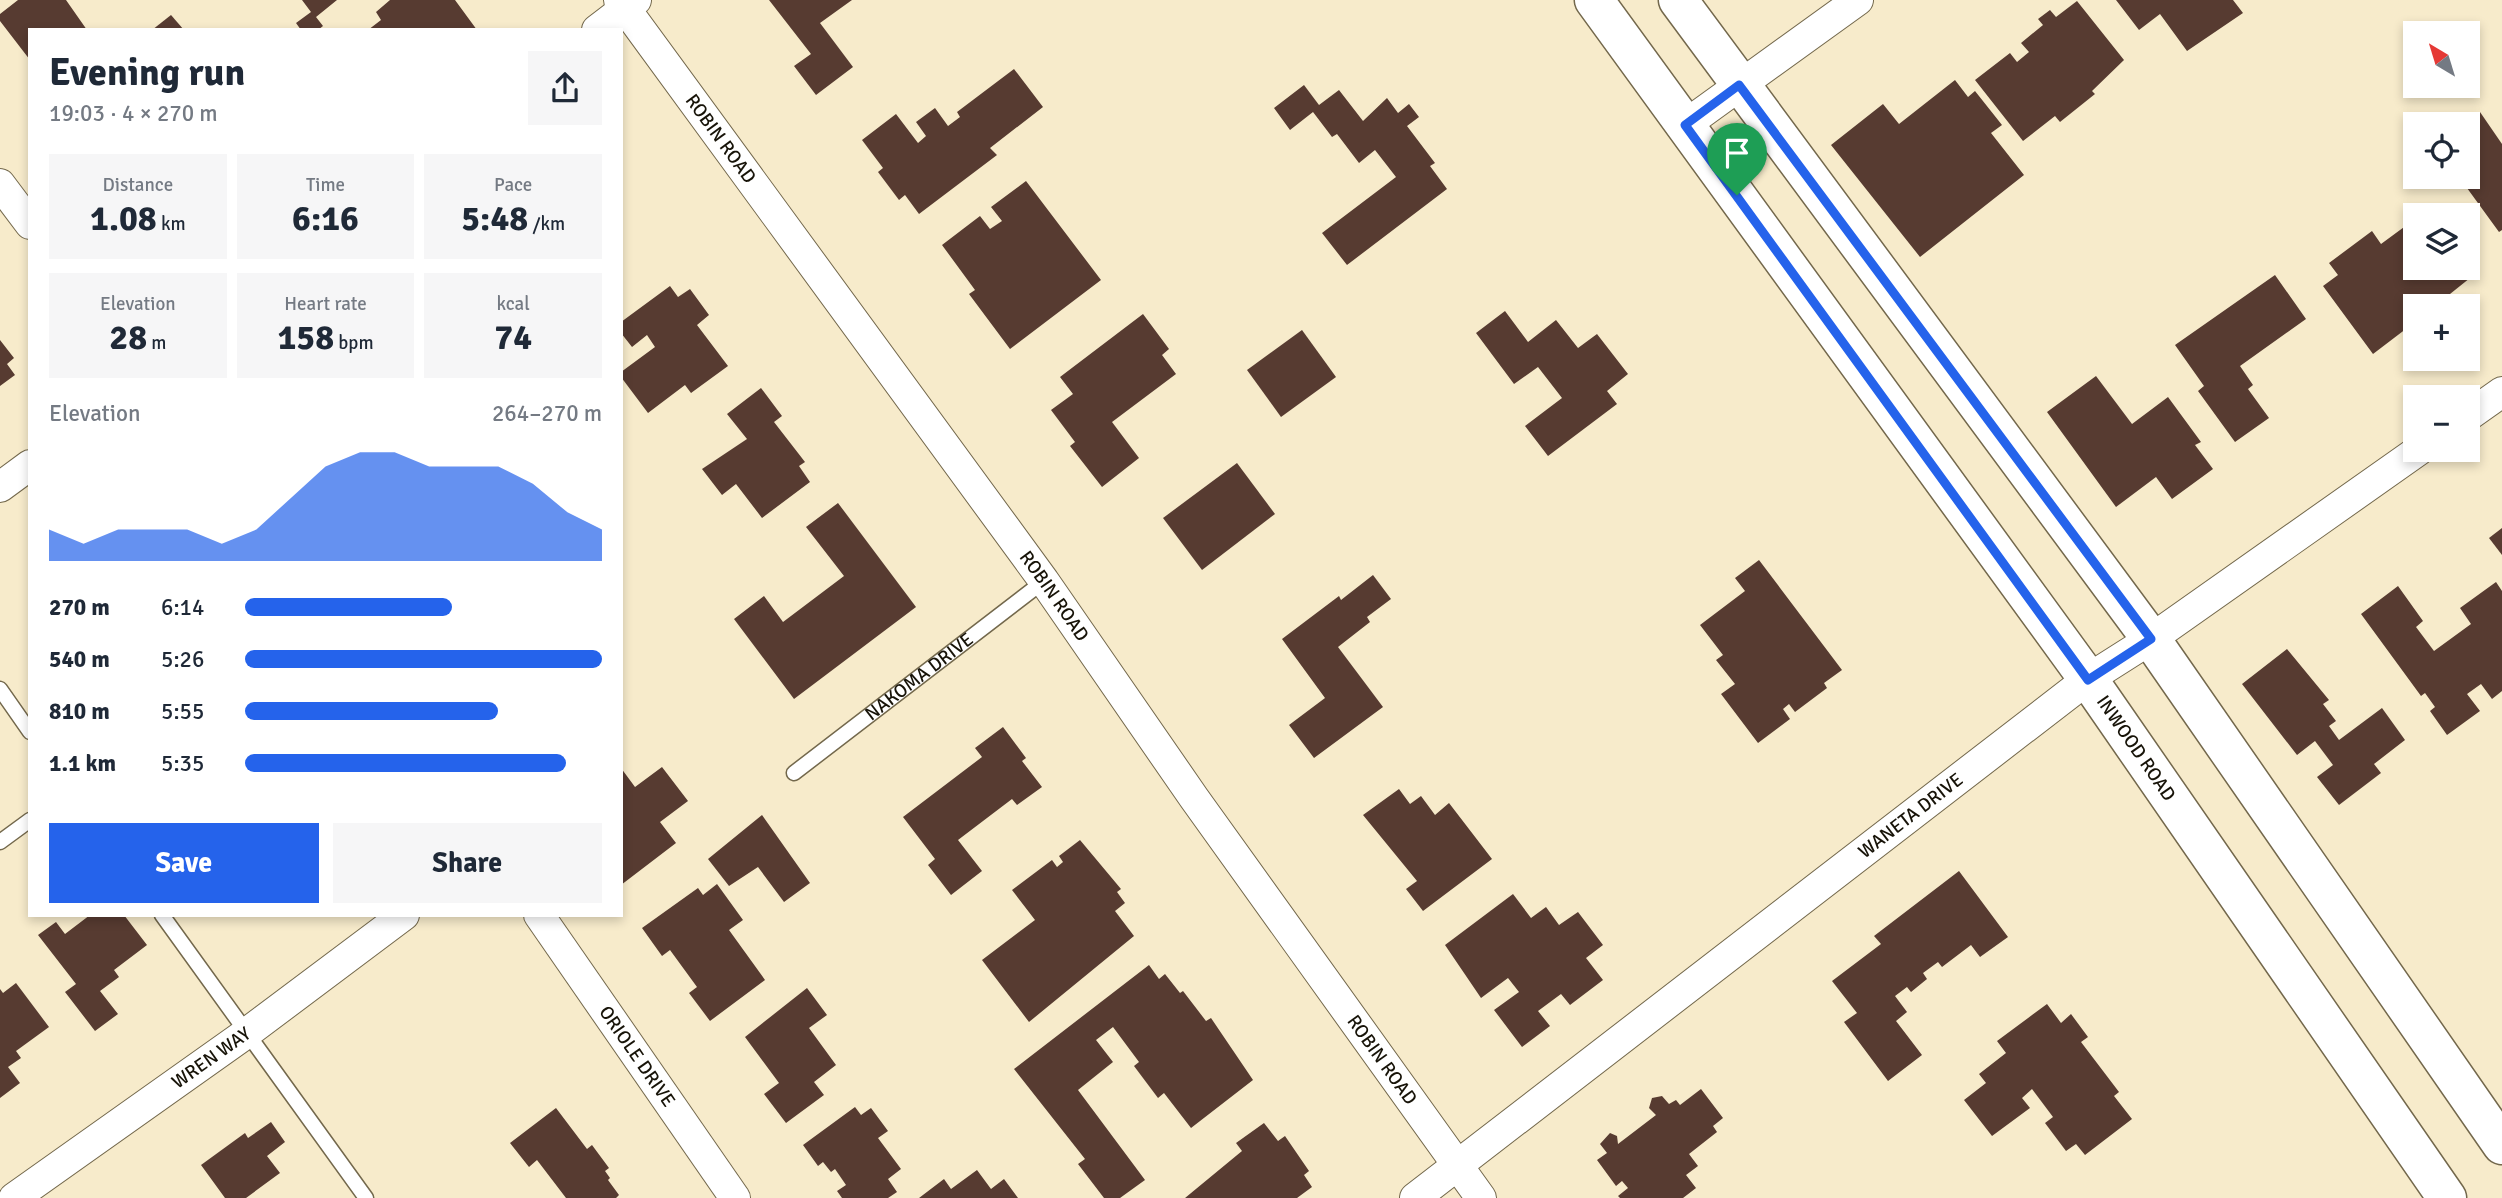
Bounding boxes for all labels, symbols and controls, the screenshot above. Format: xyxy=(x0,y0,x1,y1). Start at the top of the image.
north arrow xyxy=(2403,21,2480,98)
map controls xyxy=(2403,21,2480,462)
text: Evening run xyxy=(49,49,245,96)
button: share xyxy=(528,51,602,125)
street label: ROBIN ROAD xyxy=(680,89,761,188)
text: 19:03 · 4 × 270 m xyxy=(49,99,218,128)
button: locate xyxy=(2403,112,2480,189)
pin xyxy=(1707,123,1767,195)
icon: arrive xyxy=(1718,134,1756,172)
text: Distance xyxy=(102,173,173,197)
text: Time xyxy=(306,173,345,197)
text: Pace xyxy=(494,173,532,197)
text: 1.08 xyxy=(90,197,157,240)
text: 6:16 xyxy=(292,197,359,240)
text: 5:48 xyxy=(461,197,528,240)
button: layers xyxy=(2403,203,2480,280)
text: km xyxy=(157,212,186,236)
text: /km xyxy=(528,212,565,236)
text: Elevation xyxy=(100,292,176,316)
text: Heart rate xyxy=(284,292,367,316)
text: kcal xyxy=(497,292,530,316)
button: + xyxy=(2403,294,2480,371)
text: 28 xyxy=(109,316,147,359)
text: 158 xyxy=(277,316,334,359)
text: 74 xyxy=(494,316,532,359)
text: m xyxy=(147,331,166,355)
text: bpm xyxy=(334,331,374,355)
button: − xyxy=(2403,385,2480,462)
text: Elevation xyxy=(49,399,141,428)
text: 264–270 m xyxy=(492,399,602,428)
street label: ROBIN ROAD xyxy=(1014,546,1094,646)
text: 270 m xyxy=(49,593,110,622)
text: 6:14 xyxy=(161,593,204,622)
street label: NAKOMA DRIVE xyxy=(860,628,978,726)
text: 540 m xyxy=(49,645,110,674)
text: 5:26 xyxy=(161,645,204,674)
street label: INWOOD ROAD xyxy=(2091,691,2181,806)
text: 810 m xyxy=(49,697,110,726)
text: 5:55 xyxy=(161,697,204,726)
text: 1.1 km xyxy=(49,749,116,778)
text: 5:35 xyxy=(161,749,204,778)
street label: WANETA DRIVE xyxy=(1854,768,1968,864)
button: Save xyxy=(49,823,319,903)
button: Share xyxy=(333,823,602,903)
street label: ORIOLE DRIVE xyxy=(594,1001,680,1112)
street label: ROBIN ROAD xyxy=(1342,1010,1422,1110)
street label: WREN WAY xyxy=(167,1022,256,1094)

